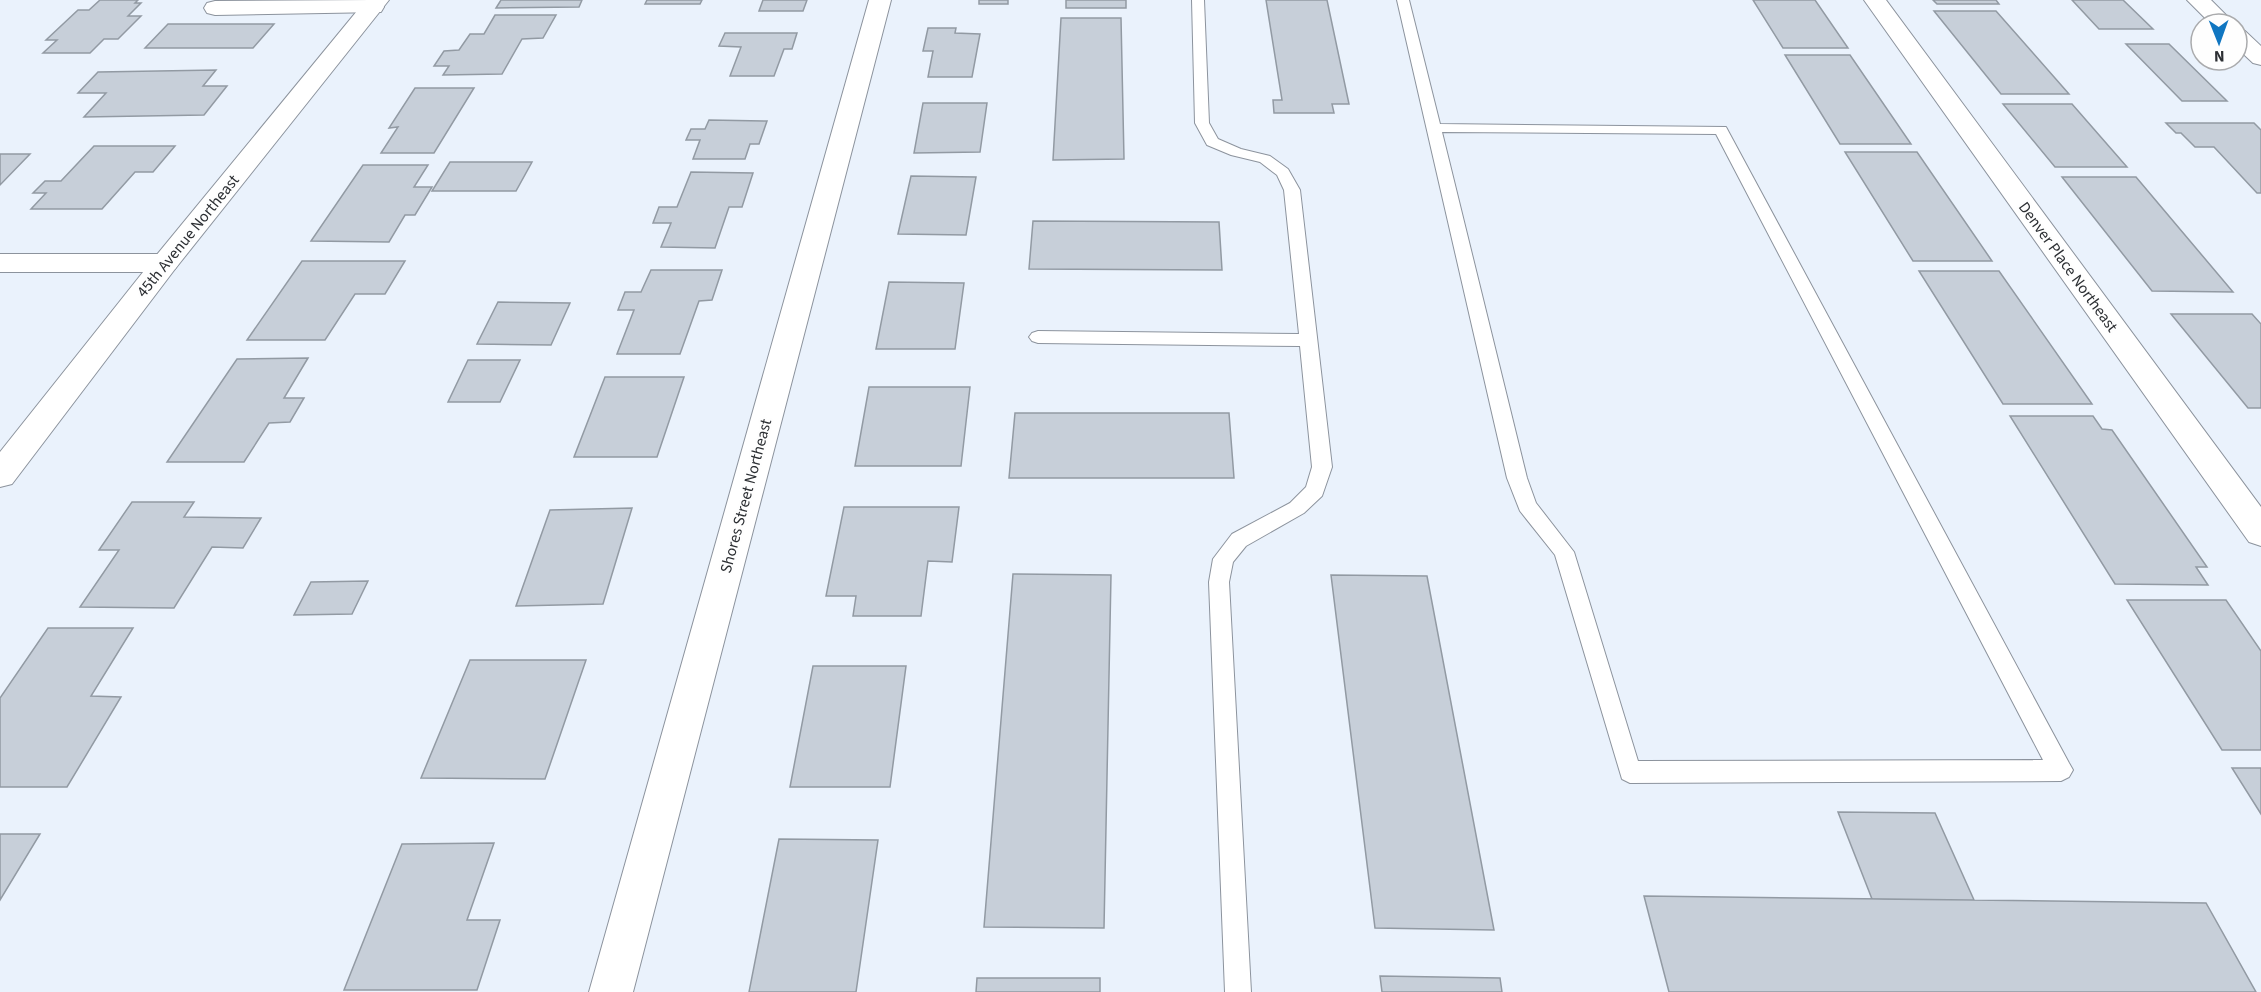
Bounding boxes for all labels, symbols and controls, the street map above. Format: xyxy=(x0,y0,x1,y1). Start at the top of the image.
north arrow xyxy=(2189,12,2249,72)
text: N xyxy=(2214,45,2225,67)
street label: 45th Avenue Northeast xyxy=(132,170,245,302)
street label: Denver Place Northeast xyxy=(2013,197,2123,337)
street label: Shores Street Northeast xyxy=(715,416,777,575)

